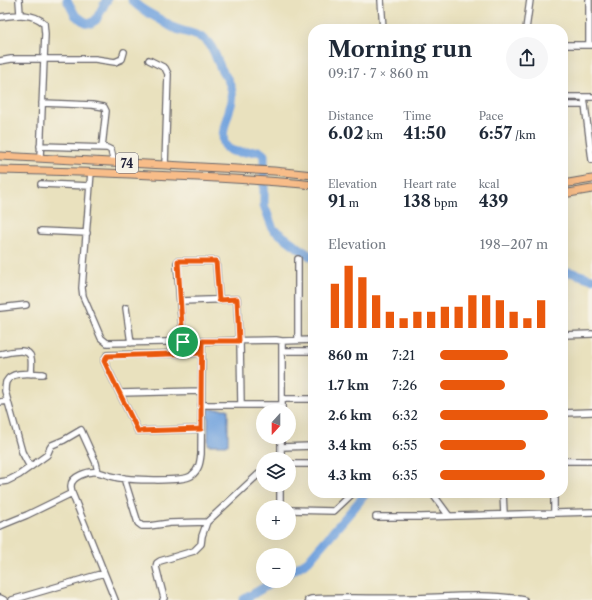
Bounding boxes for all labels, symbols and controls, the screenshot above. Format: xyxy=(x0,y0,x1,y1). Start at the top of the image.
text: Morning run xyxy=(328,36,472,63)
button: share xyxy=(506,37,548,79)
text: 09:17 · 7 × 860 m xyxy=(328,65,429,81)
text: Distance xyxy=(328,109,374,123)
text: Time xyxy=(403,109,431,123)
text: Pace xyxy=(479,109,504,123)
text: 6.02 xyxy=(328,123,364,143)
text: 41:50 xyxy=(403,123,446,143)
text: 6:57 xyxy=(479,123,512,143)
text: km xyxy=(364,128,383,142)
text: /km xyxy=(512,128,536,142)
road number: 74 xyxy=(116,153,138,173)
text: Elevation xyxy=(328,177,377,191)
text: Heart rate xyxy=(403,177,456,191)
text: kcal xyxy=(479,177,499,191)
text: 91 xyxy=(328,191,346,211)
text: 138 xyxy=(403,191,431,211)
text: 439 xyxy=(479,191,508,211)
text: m xyxy=(346,196,359,210)
text: bpm xyxy=(431,196,458,210)
text: Elevation xyxy=(328,236,386,252)
text: 198–207 m xyxy=(480,236,548,252)
pin xyxy=(166,325,200,359)
icon: arrive xyxy=(172,331,194,353)
text: 860 m xyxy=(328,347,368,363)
text: 7:21 xyxy=(392,347,415,363)
text: 1.7 km xyxy=(328,377,369,393)
text: 7:26 xyxy=(392,377,417,393)
north arrow xyxy=(256,404,296,444)
map controls xyxy=(256,404,296,588)
text: 2.6 km xyxy=(328,407,372,423)
text: 6:32 xyxy=(392,407,418,423)
text: 3.4 km xyxy=(328,437,371,453)
text: 6:55 xyxy=(392,437,417,453)
button: layers xyxy=(256,452,296,492)
text: 4.3 km xyxy=(328,467,371,483)
text: 6:35 xyxy=(392,467,417,483)
button: + xyxy=(256,500,296,540)
button: − xyxy=(256,548,296,588)

